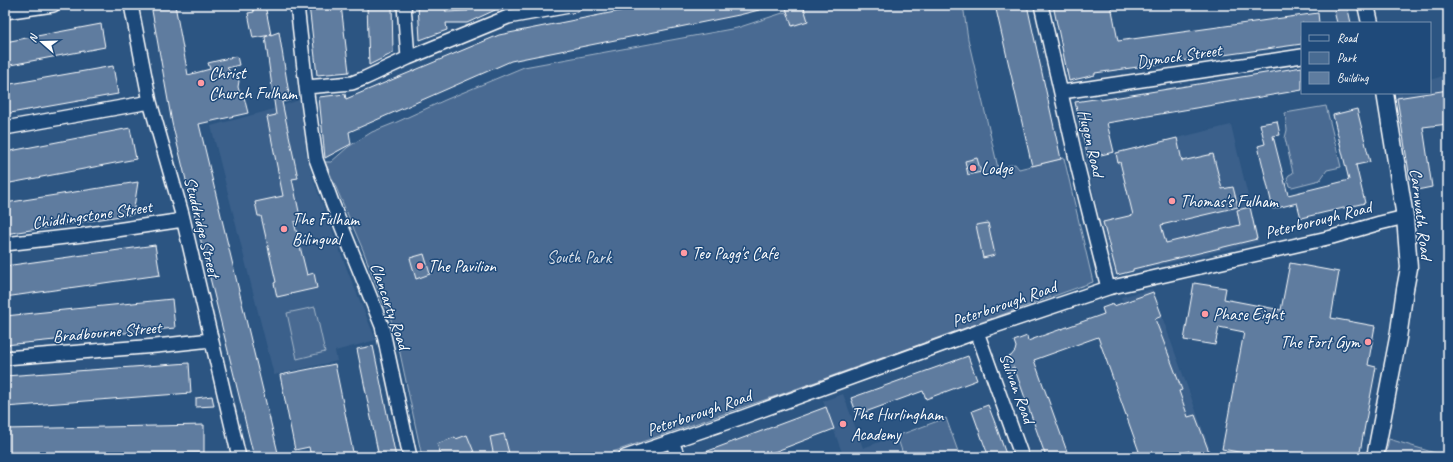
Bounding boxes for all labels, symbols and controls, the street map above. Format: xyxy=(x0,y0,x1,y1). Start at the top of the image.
north arrow xyxy=(22,22,62,62)
legend xyxy=(1301,22,1431,94)
text: Road xyxy=(1337,30,1359,46)
text: N xyxy=(25,31,41,44)
street label: Dymock Street xyxy=(1135,39,1225,72)
text: Park xyxy=(1337,50,1358,66)
place label: Christ Church Fulham xyxy=(209,63,298,104)
text: Building xyxy=(1337,70,1369,86)
marker: Christ Church Fulham xyxy=(196,78,206,88)
street label: Hugon Road xyxy=(1073,107,1109,181)
place label: Lodge xyxy=(981,158,1014,179)
marker: Lodge xyxy=(968,163,978,173)
street label: Carnwath Road xyxy=(1405,167,1437,263)
street label: Studdridge Street xyxy=(179,175,225,282)
place label: Thomas's Fulham xyxy=(1180,191,1279,212)
street label: Chiddingstone Street xyxy=(31,196,156,234)
marker: Thomas's Fulham xyxy=(1167,196,1177,206)
street label: Peterborough Road xyxy=(1263,196,1376,243)
place label: The Fulham Bilingual xyxy=(292,209,360,250)
marker: The Fulham Bilingual xyxy=(279,224,289,234)
place label: Teo Pagg's Cafe xyxy=(692,243,779,264)
park label: South Park xyxy=(547,247,613,268)
marker: Teo Pagg's Cafe xyxy=(679,248,689,258)
place label: The Pavilion xyxy=(428,256,497,277)
street label: Clancarty Road xyxy=(365,260,415,354)
marker: The Pavilion xyxy=(415,261,425,271)
street label: Peterborough Road xyxy=(949,276,1061,332)
place label: Phase Eight xyxy=(1213,304,1286,325)
marker: Phase Eight xyxy=(1200,309,1210,319)
street label: Bradbourne Street xyxy=(52,317,164,347)
place label: The Fort Gym xyxy=(1280,332,1362,353)
marker: The Fort Gym xyxy=(1363,337,1373,347)
street label: Sulivan Road xyxy=(995,350,1040,428)
street label: Peterborough Road xyxy=(644,385,756,441)
place label: The Hurlingham Academy xyxy=(851,404,945,445)
marker: The Hurlingham Academy xyxy=(838,419,848,429)

